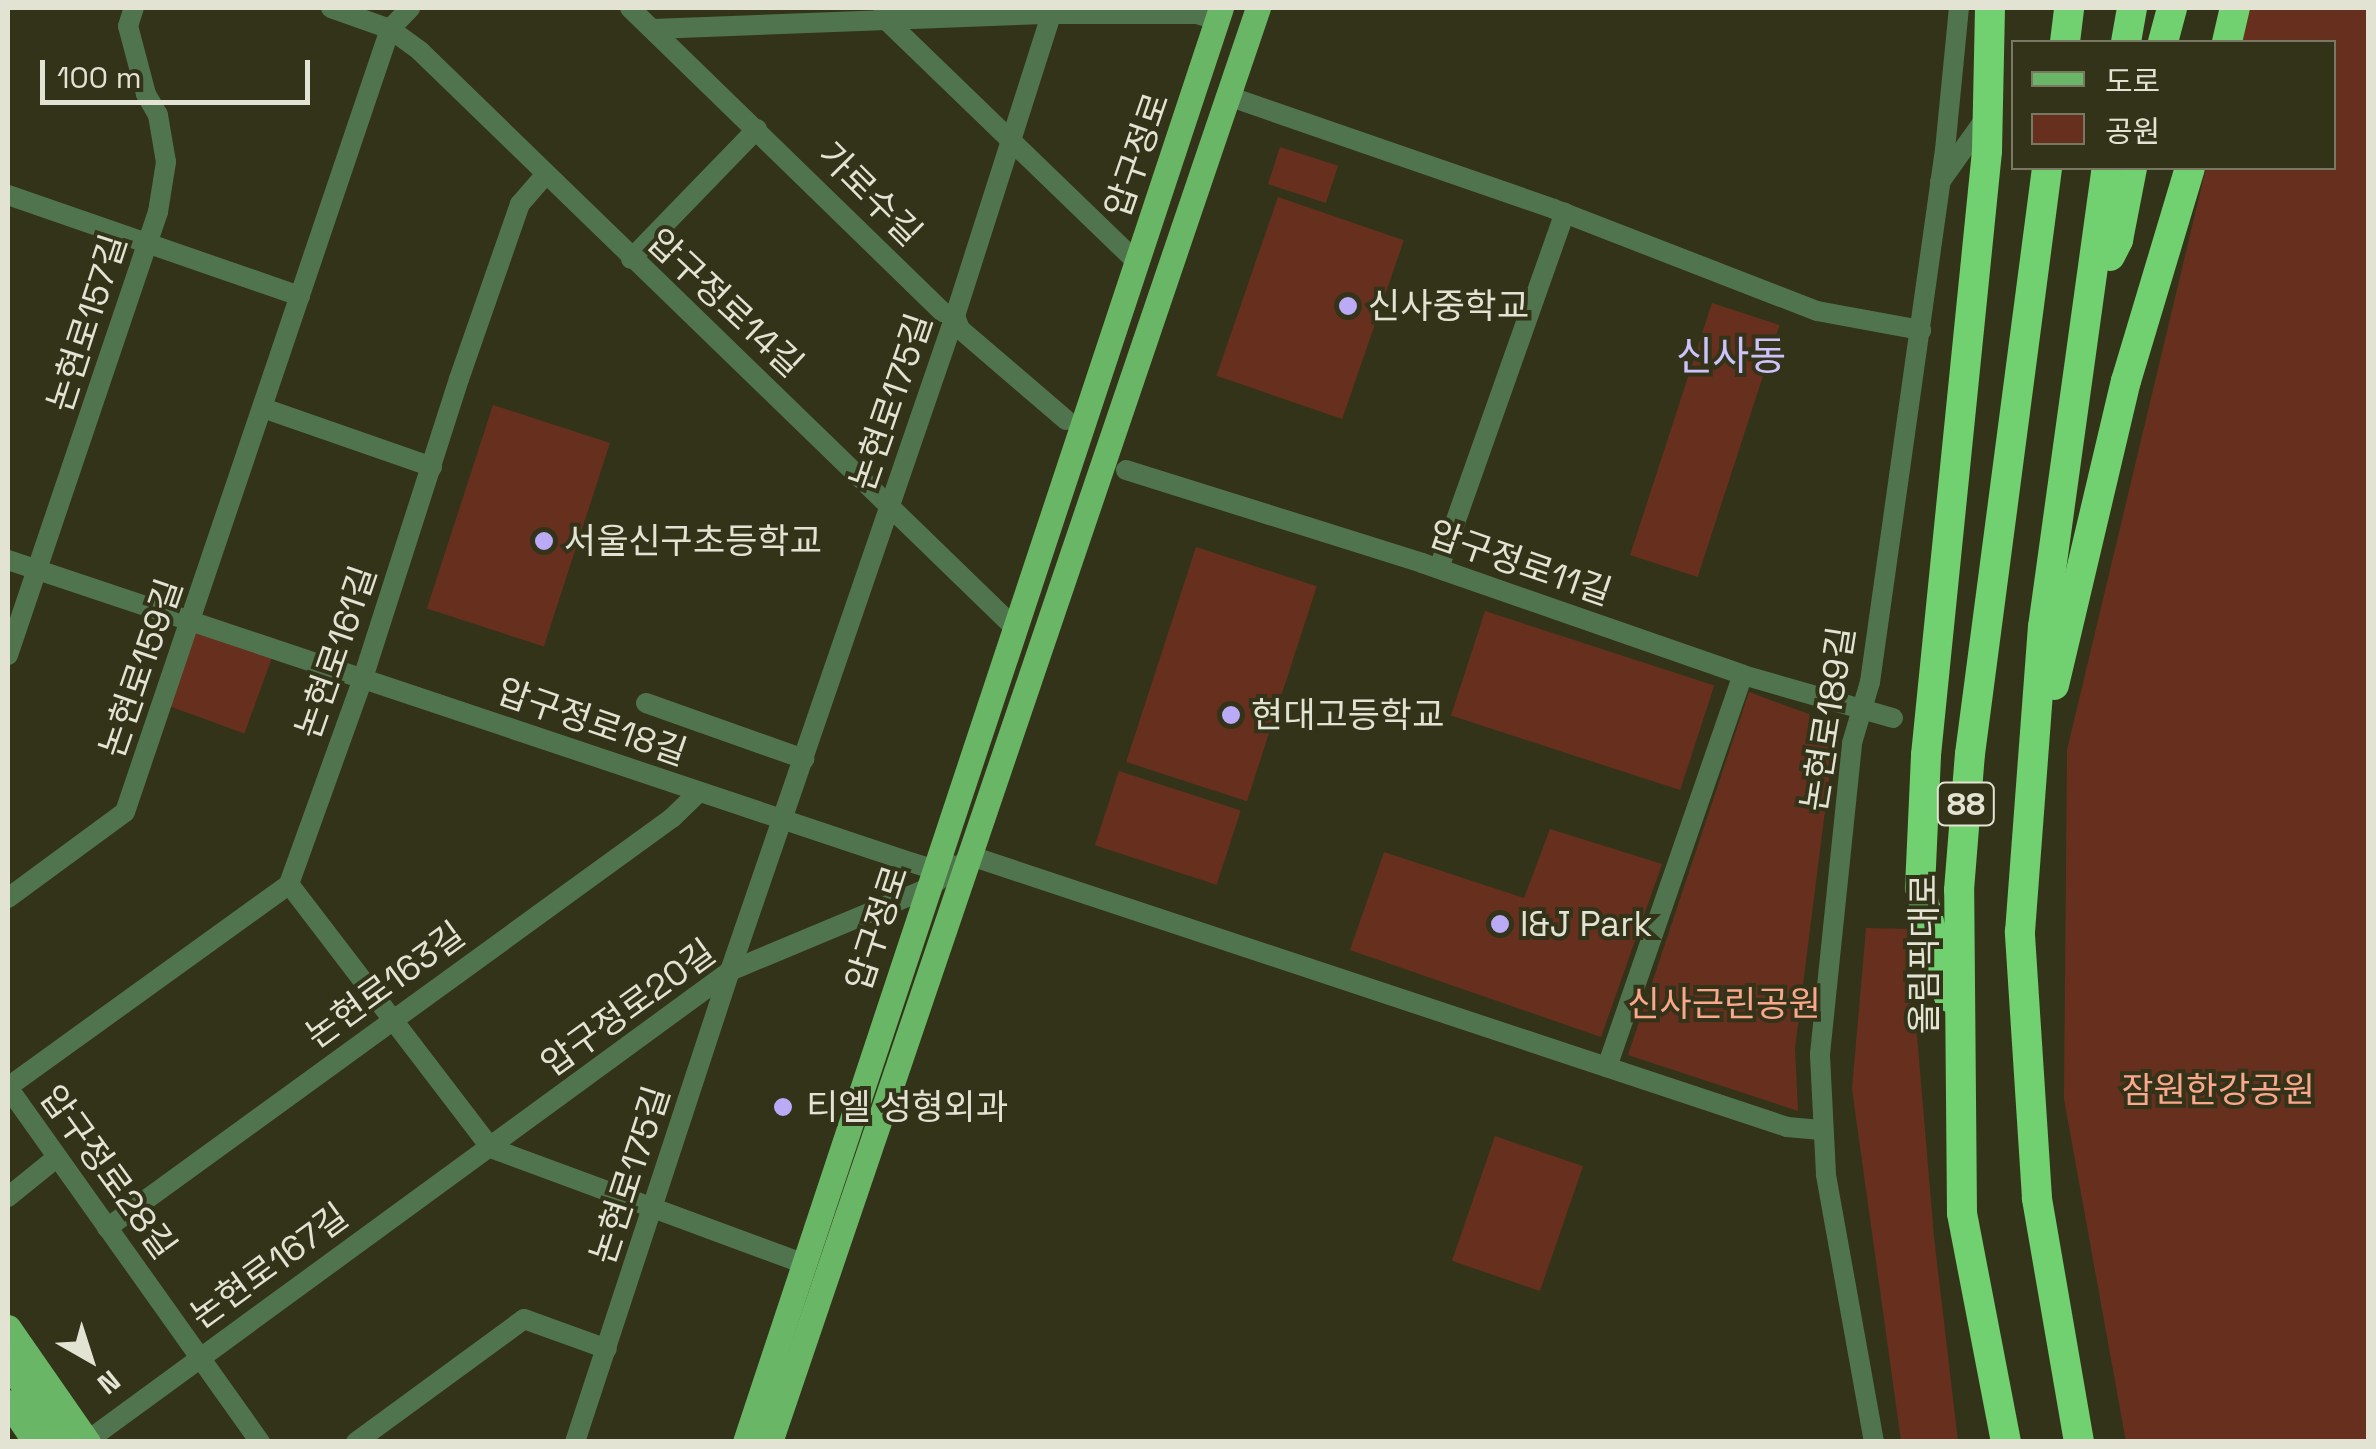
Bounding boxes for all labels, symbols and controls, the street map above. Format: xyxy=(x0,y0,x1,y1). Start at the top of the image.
scale bar xyxy=(45,40,315,102)
legend xyxy=(2011,40,2336,170)
text: 100 m xyxy=(57,58,142,97)
text: 도로 xyxy=(2105,62,2160,101)
street label: 압구정로 xyxy=(1096,87,1178,223)
text: 공원 xyxy=(2105,112,2160,151)
street label: 가로수길 xyxy=(810,134,930,254)
street label: 압구정로14길 xyxy=(638,220,812,386)
street label: 논현로157길 xyxy=(39,229,135,417)
place label: 신사중학교 xyxy=(1368,285,1529,327)
marker: 신사중학교 xyxy=(1337,295,1359,317)
street label: 논현로175길 xyxy=(841,308,941,496)
district label: 신사동 xyxy=(1676,333,1786,381)
street label: 압구정로11길 xyxy=(1423,512,1617,614)
place label: 서울신구초등학교 xyxy=(564,520,822,562)
marker: 서울신구초등학교 xyxy=(533,530,555,552)
street label: 논현로161길 xyxy=(287,560,385,744)
street label: 논현로159길 xyxy=(91,573,191,763)
street label: 논현로189길 xyxy=(1793,624,1863,814)
street label: 압구정로18길 xyxy=(492,670,692,774)
place label: 현대고등학교 xyxy=(1251,694,1444,736)
marker: 현대고등학교 xyxy=(1220,704,1242,726)
road number: 88 xyxy=(1936,777,1996,831)
street label: 압구정로 xyxy=(837,860,917,996)
street label: 올림픽대로 xyxy=(1903,874,1945,1034)
place label: I&J Park xyxy=(1520,903,1652,945)
street label: 논현로163길 xyxy=(297,913,473,1057)
marker: I&J Park xyxy=(1489,913,1511,935)
street label: 압구정로20길 xyxy=(533,931,723,1085)
park label: 신사근린공원 xyxy=(1627,983,1821,1025)
park label: 잠원한강공원 xyxy=(2121,1069,2315,1111)
street label: 압구정로28길 xyxy=(31,1077,185,1267)
street label: 논현로175길 xyxy=(582,1081,678,1269)
place label: 티엘 성형외과 xyxy=(806,1086,1008,1128)
marker: 티엘 성형외과 xyxy=(770,1094,796,1120)
street label: 논현로167길 xyxy=(182,1195,356,1337)
north arrow xyxy=(40,1309,140,1409)
text: N xyxy=(90,1362,128,1402)

